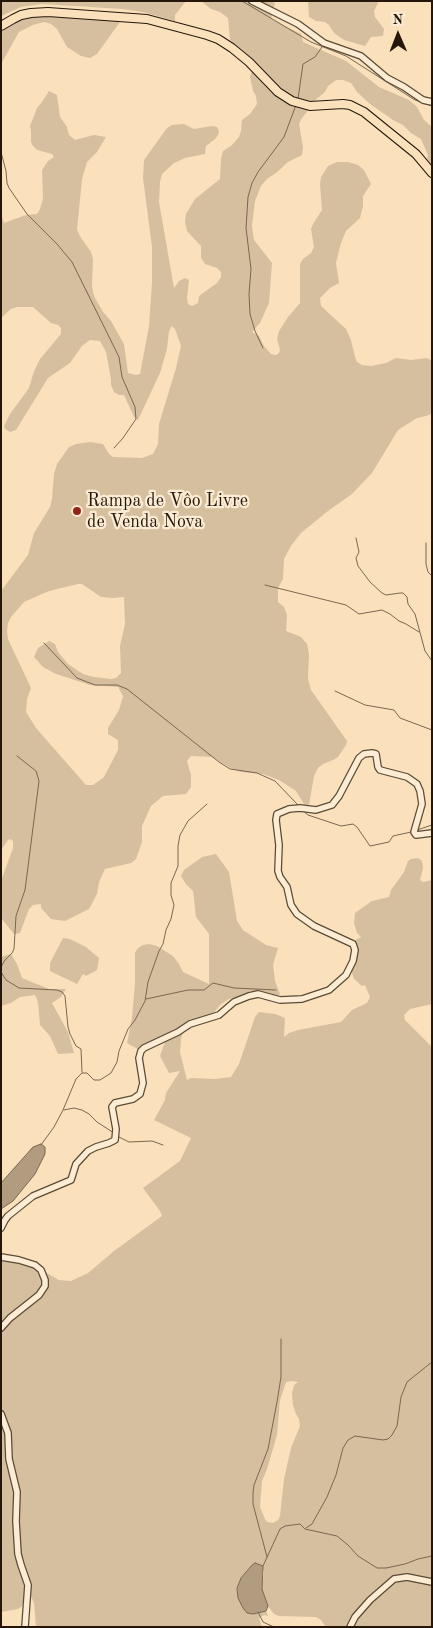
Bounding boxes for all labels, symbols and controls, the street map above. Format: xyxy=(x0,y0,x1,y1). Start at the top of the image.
north arrow xyxy=(373,10,423,60)
text: N xyxy=(392,13,403,27)
place label: Rampa de Vôo Livre de Venda Nova xyxy=(87,490,248,532)
marker: Rampa de Vôo Livre de Venda Nova xyxy=(71,505,83,517)

